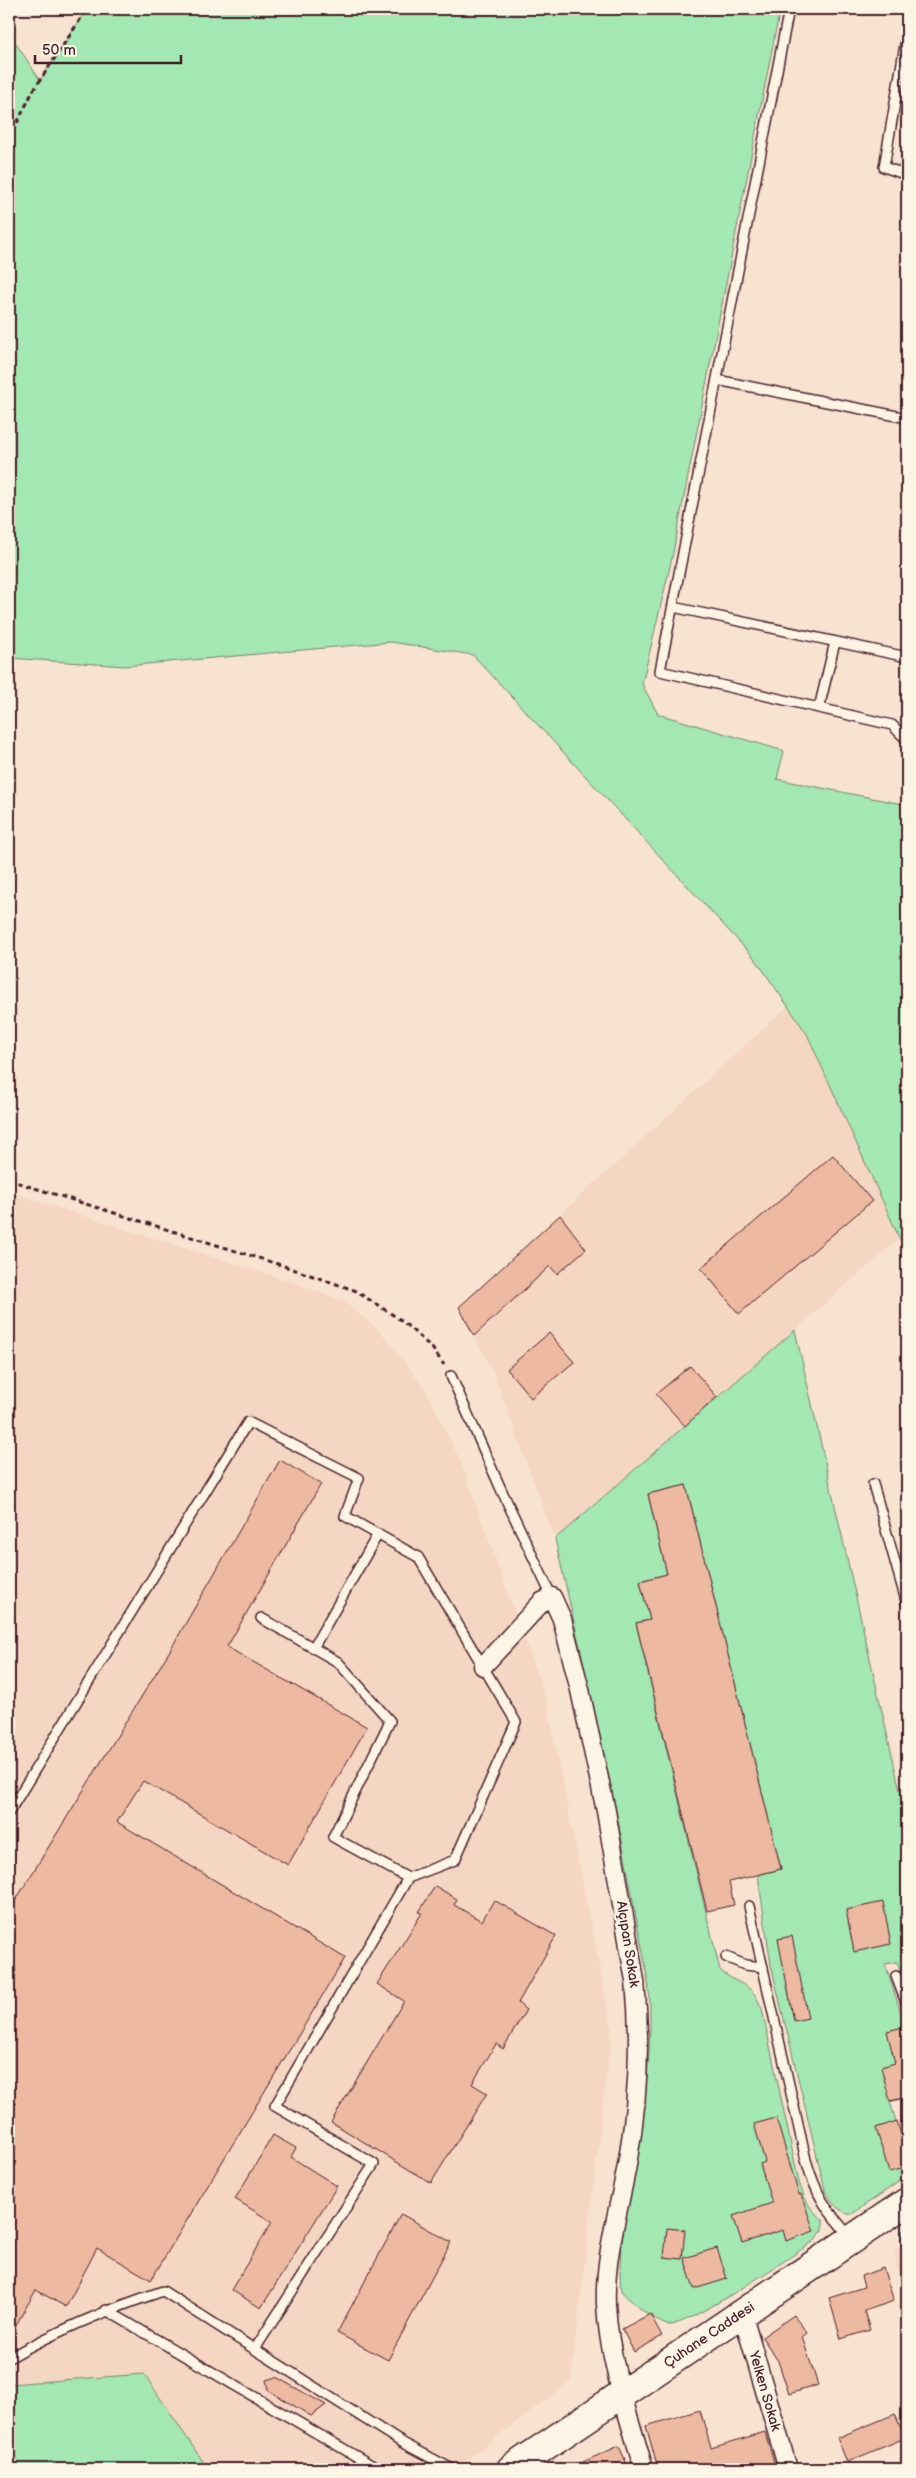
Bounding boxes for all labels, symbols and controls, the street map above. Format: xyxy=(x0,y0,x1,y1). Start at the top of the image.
scale bar xyxy=(35,32,181,64)
text: 50 m xyxy=(42,41,76,60)
street label: Alçıpan Sokak xyxy=(613,1899,643,1989)
street label: Çuhane Caddesi xyxy=(660,2298,758,2372)
street label: Yelken Sokak xyxy=(745,2348,785,2433)

